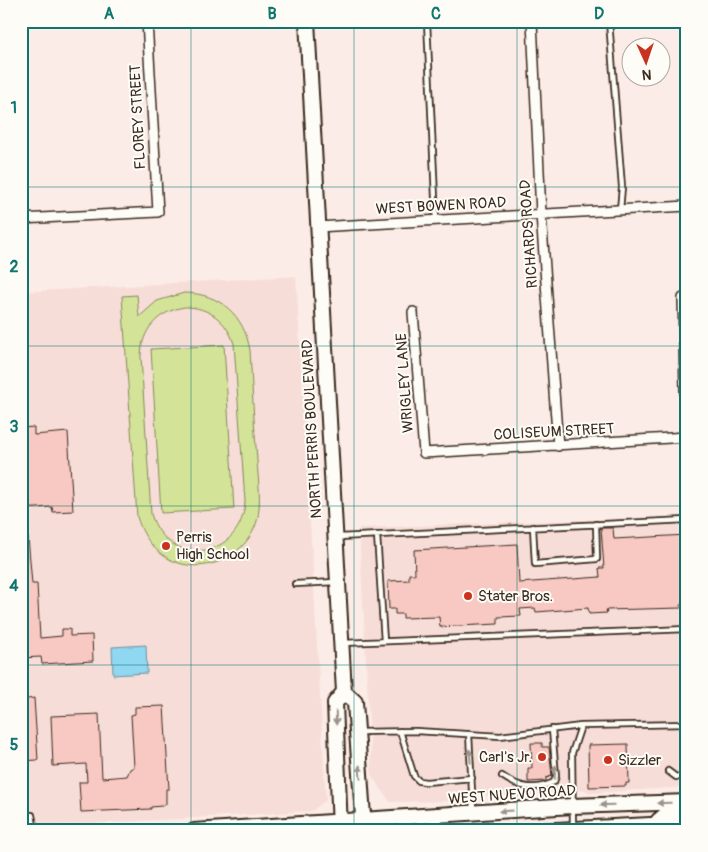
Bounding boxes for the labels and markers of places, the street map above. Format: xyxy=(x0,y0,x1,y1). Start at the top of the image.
place label: Perris High School xyxy=(176,528,249,564)
marker: Perris High School xyxy=(160,540,172,552)
place label: Stater Bros. xyxy=(478,587,553,606)
marker: Stater Bros. xyxy=(462,590,474,602)
place label: Carl's Jr. xyxy=(479,748,532,767)
marker: Carl's Jr. xyxy=(536,751,548,763)
place label: Sizzler xyxy=(618,751,662,770)
marker: Sizzler xyxy=(602,754,614,766)

